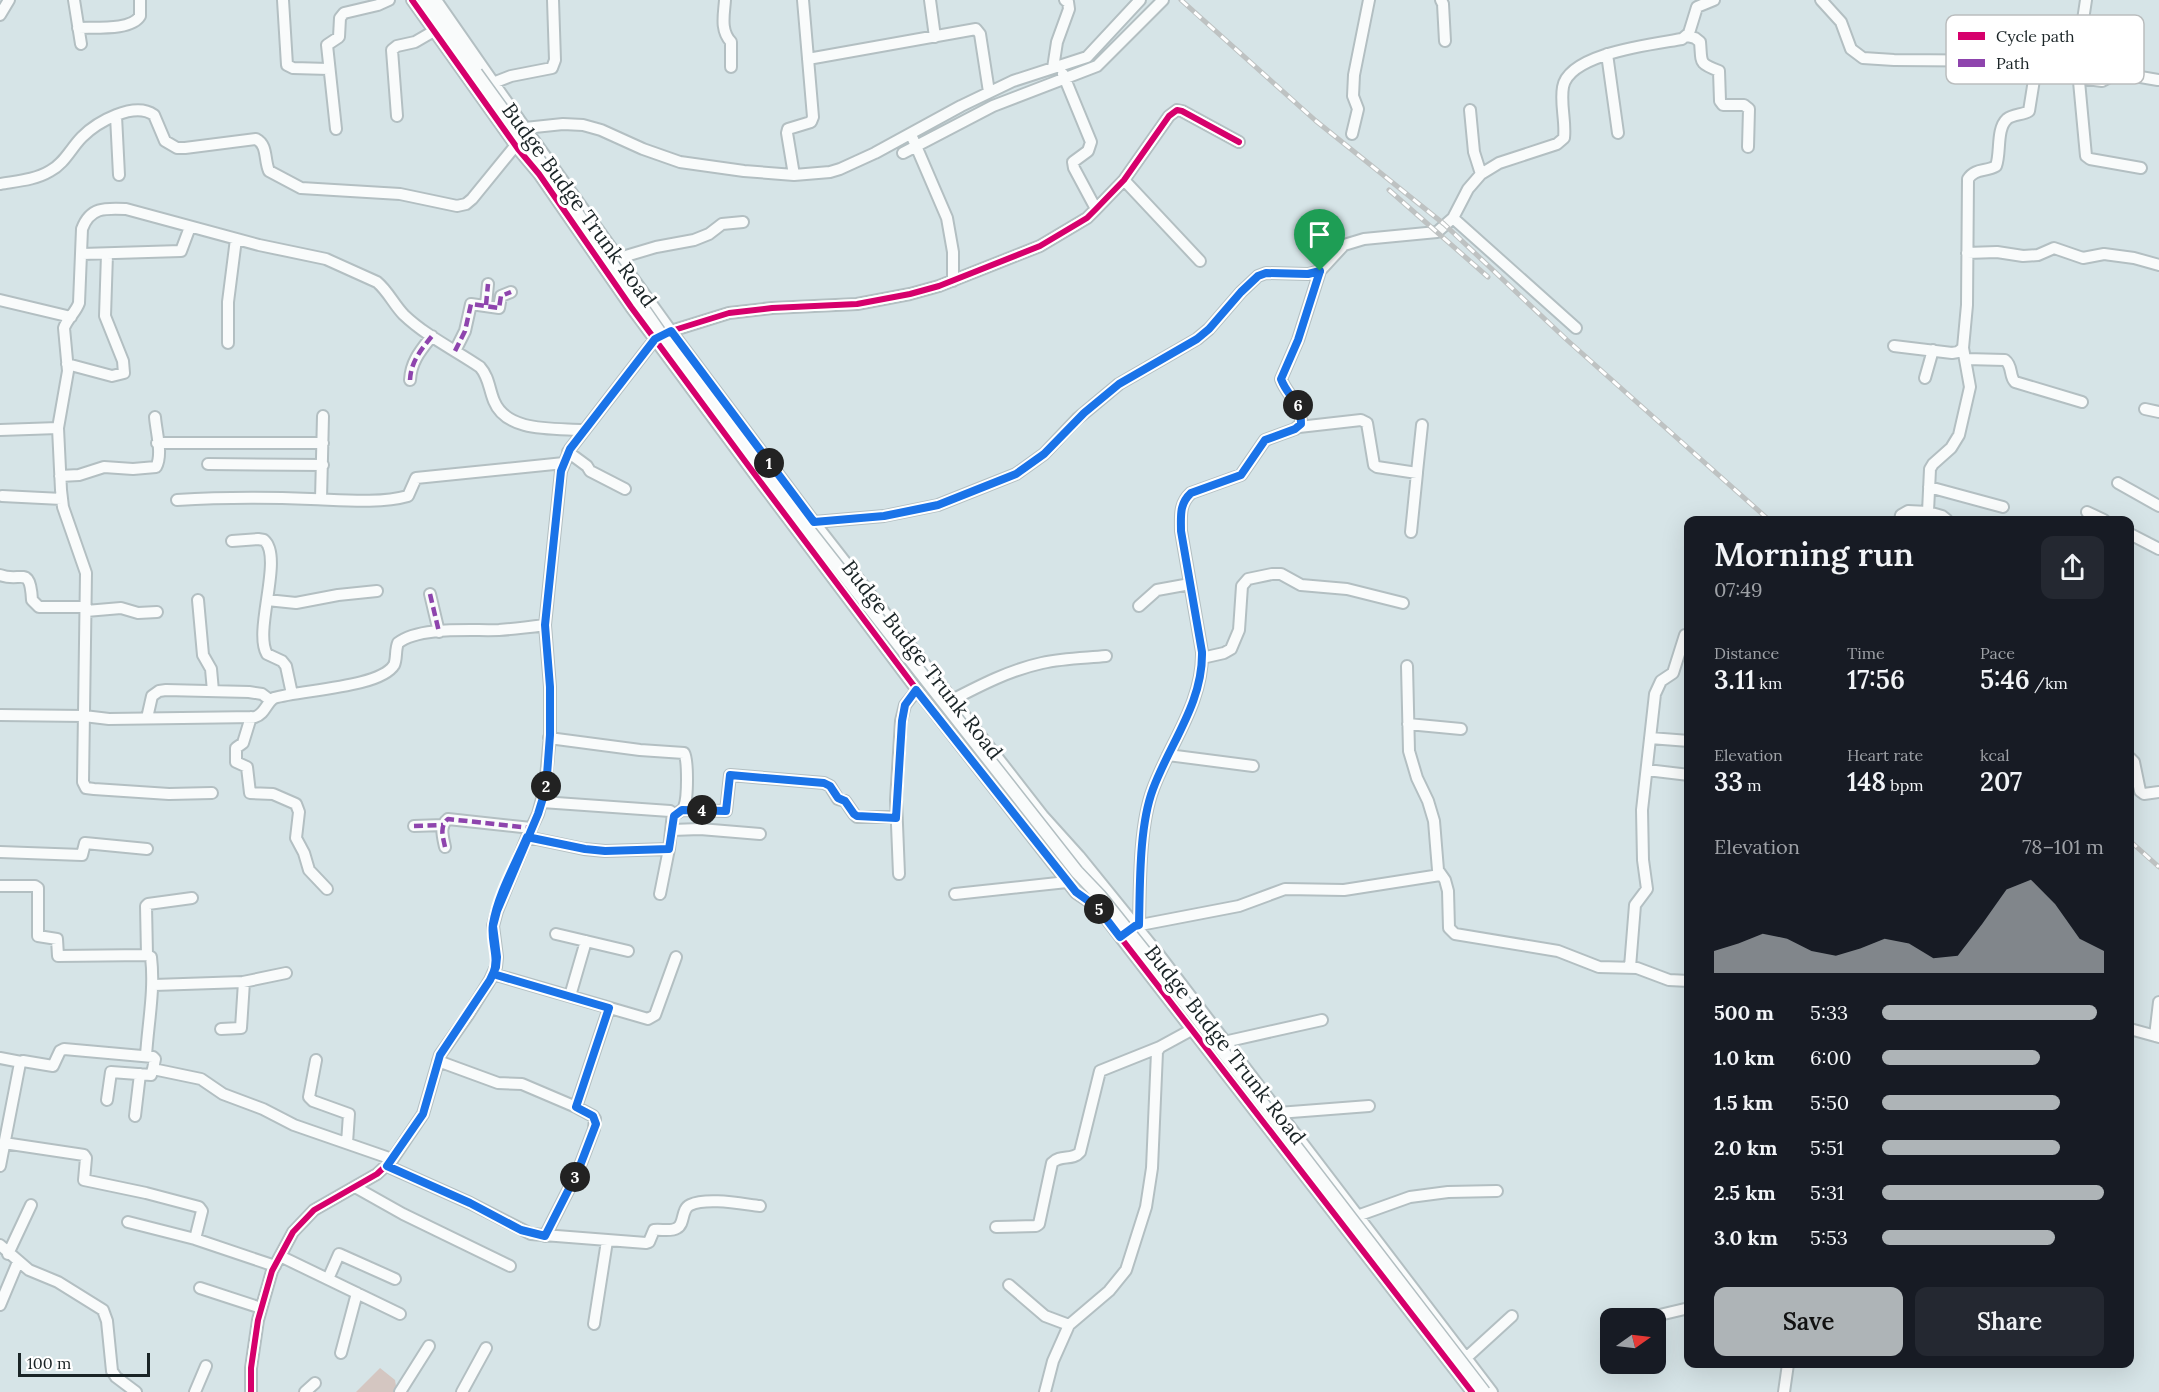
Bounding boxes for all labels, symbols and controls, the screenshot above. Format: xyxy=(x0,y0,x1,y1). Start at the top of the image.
legend xyxy=(1946,15,2144,84)
text: Cycle path xyxy=(1996,26,2075,46)
text: Path xyxy=(1996,53,2030,73)
street label: Budge Budge Trunk Road xyxy=(496,97,663,312)
pin xyxy=(1294,209,1345,271)
icon: arrive xyxy=(1303,218,1336,251)
pin: 6 xyxy=(1283,390,1313,420)
text: 6 xyxy=(1293,395,1303,415)
pin: 1 xyxy=(754,448,784,478)
text: 1 xyxy=(766,453,772,473)
text: Morning run xyxy=(1714,533,1914,575)
button: share xyxy=(2041,536,2104,599)
street label: Budge Budge Trunk Road xyxy=(836,555,1009,765)
text: 07:49 xyxy=(1714,577,1763,602)
text: Distance xyxy=(1714,643,1779,663)
text: Time xyxy=(1847,643,1885,663)
text: Pace xyxy=(1980,643,2015,663)
text: 3.11 xyxy=(1714,663,1755,696)
text: 17:56 xyxy=(1847,663,1905,696)
text: 5:46 xyxy=(1980,663,2030,696)
text: km xyxy=(1755,673,1782,693)
text: /km xyxy=(2030,673,2068,693)
text: Elevation xyxy=(1714,745,1783,765)
text: Heart rate xyxy=(1847,745,1923,765)
text: kcal xyxy=(1980,745,2010,765)
text: 33 xyxy=(1714,765,1743,798)
text: 148 xyxy=(1847,765,1886,798)
text: 207 xyxy=(1980,765,2022,798)
pin: 2 xyxy=(531,771,561,801)
text: m xyxy=(1743,775,1762,795)
text: bpm xyxy=(1886,775,1924,795)
text: 2 xyxy=(542,776,550,796)
pin: 4 xyxy=(687,795,717,825)
text: 4 xyxy=(698,800,706,820)
text: Elevation xyxy=(1714,834,1800,859)
text: 78–101 m xyxy=(2022,834,2104,859)
pin: 5 xyxy=(1084,894,1114,924)
text: 5 xyxy=(1095,899,1103,919)
street label: Budge Budge Trunk Road xyxy=(1139,940,1312,1150)
text: 500 m xyxy=(1714,1000,1774,1025)
text: 5:33 xyxy=(1810,1000,1848,1025)
text: 1.0 km xyxy=(1714,1045,1775,1070)
text: 6:00 xyxy=(1810,1045,1851,1070)
text: 1.5 km xyxy=(1714,1090,1773,1115)
text: 5:50 xyxy=(1810,1090,1849,1115)
text: 2.0 km xyxy=(1714,1135,1777,1160)
text: 5:51 xyxy=(1810,1135,1844,1160)
pin: 3 xyxy=(560,1162,590,1192)
text: 3 xyxy=(571,1167,579,1187)
text: 2.5 km xyxy=(1714,1180,1776,1205)
text: 5:31 xyxy=(1810,1180,1844,1205)
text: 3.0 km xyxy=(1714,1225,1778,1250)
text: 5:53 xyxy=(1810,1225,1848,1250)
button: Save xyxy=(1714,1287,1903,1356)
button: Share xyxy=(1915,1287,2104,1356)
north arrow xyxy=(1600,1308,1666,1374)
map controls xyxy=(1600,1308,1666,1374)
scale bar xyxy=(18,1350,150,1378)
text: 100 m xyxy=(27,1353,71,1373)

